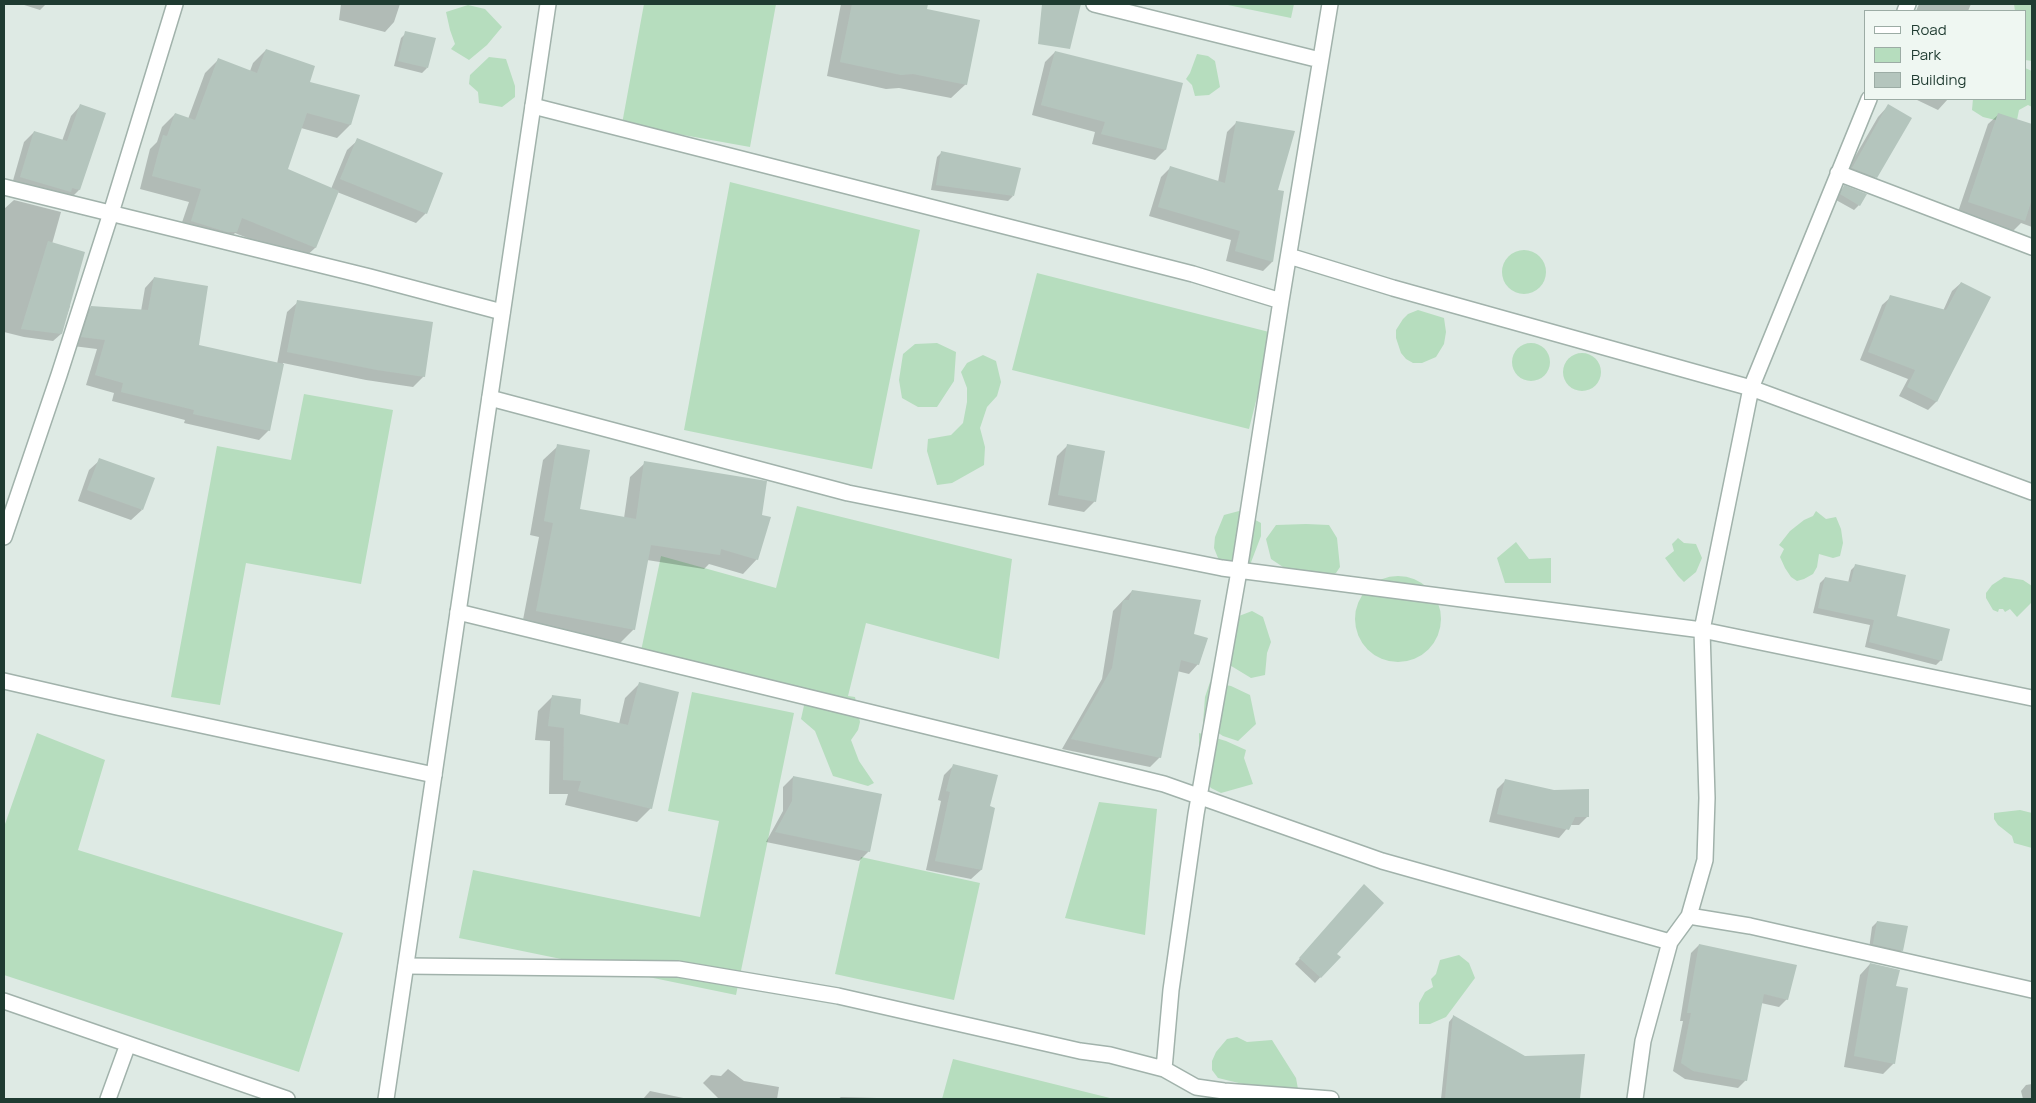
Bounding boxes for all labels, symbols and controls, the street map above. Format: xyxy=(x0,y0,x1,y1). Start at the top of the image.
legend xyxy=(1864,10,2026,100)
text: Road xyxy=(1911,19,1947,40)
text: Park xyxy=(1911,44,1941,65)
text: Building xyxy=(1911,69,1966,90)

